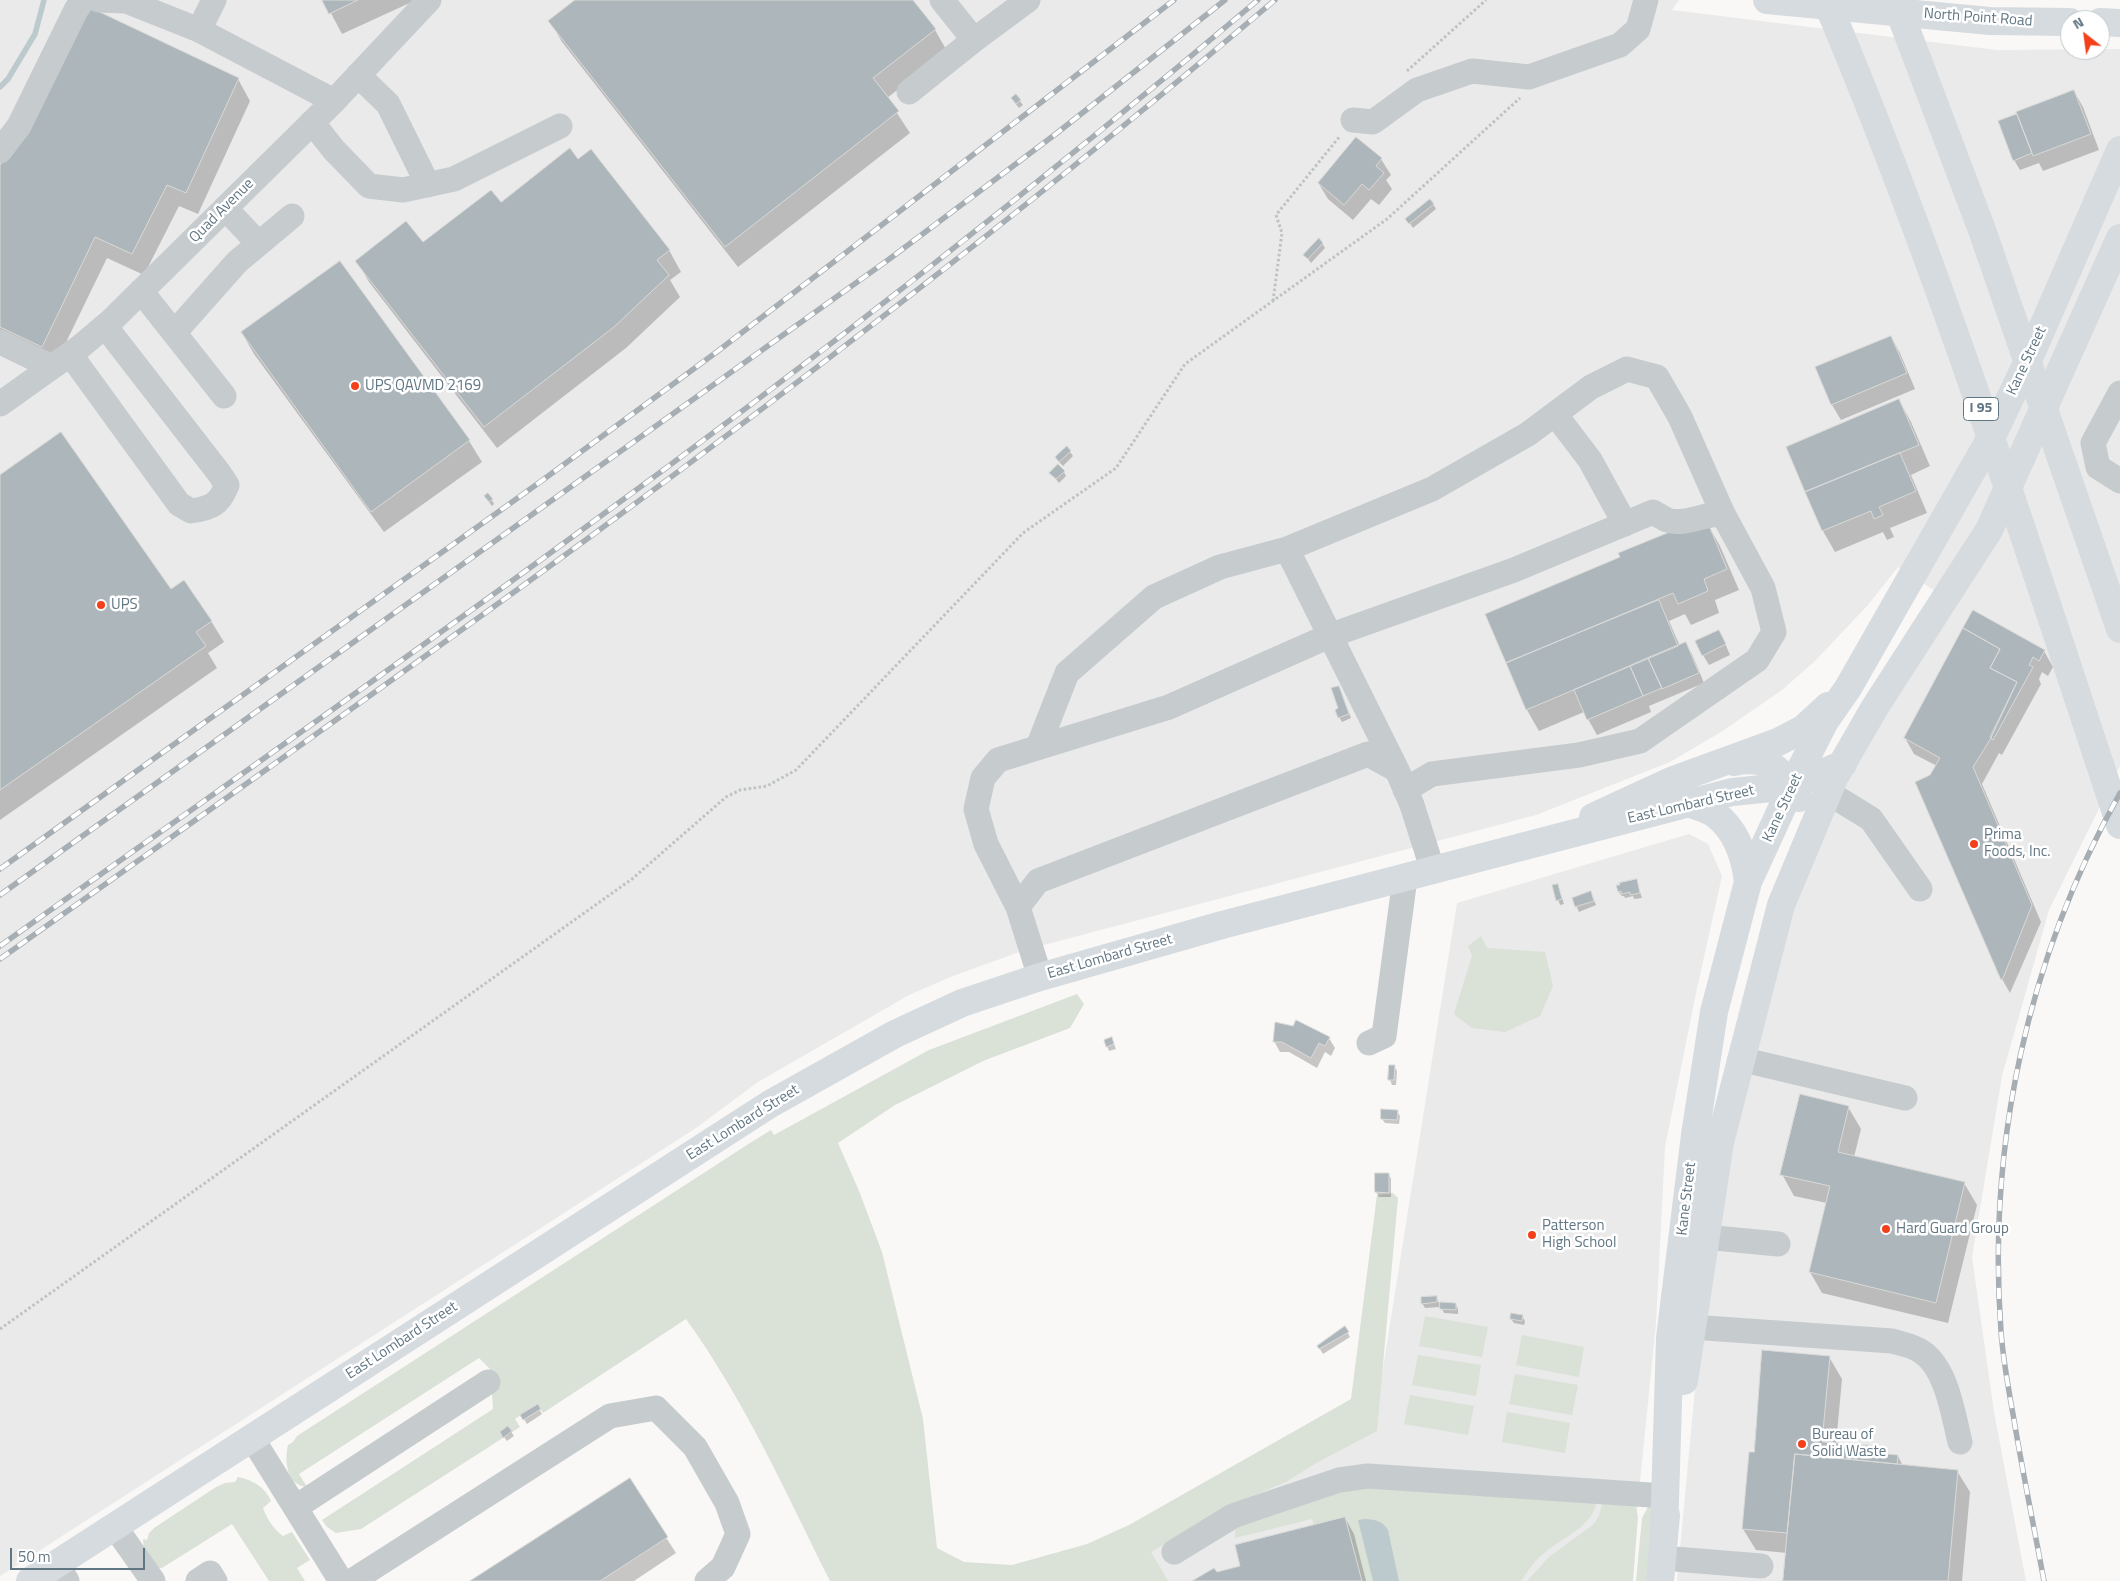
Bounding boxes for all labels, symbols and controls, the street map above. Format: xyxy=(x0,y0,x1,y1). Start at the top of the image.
street label: North Point Road xyxy=(1923,5,2033,31)
north arrow xyxy=(2060,10,2110,60)
text: N xyxy=(2068,11,2087,34)
street label: Quad Avenue xyxy=(186,175,258,247)
street label: Kane Street xyxy=(2003,324,2051,398)
place label: UPS QAVMD 2169 xyxy=(365,377,481,395)
marker: UPS QAVMD 2169 xyxy=(349,380,361,392)
road number: I 95 xyxy=(1964,398,1998,420)
place label: UPS xyxy=(111,596,138,614)
marker: UPS xyxy=(95,599,107,611)
street label: Kane Street xyxy=(1759,771,1807,845)
street label: East Lombard Street xyxy=(1626,782,1756,828)
place label: Prima Foods, Inc. xyxy=(1984,826,2051,861)
marker: Prima Foods, Inc. xyxy=(1968,838,1980,850)
street label: East Lombard Street xyxy=(1045,931,1175,983)
street label: East Lombard Street xyxy=(683,1081,803,1165)
street label: Kane Street xyxy=(1674,1161,1700,1237)
place label: Patterson High School xyxy=(1542,1217,1617,1252)
place label: Hard Guard Group xyxy=(1896,1220,2009,1238)
marker: Hard Guard Group xyxy=(1880,1223,1892,1235)
marker: Patterson High School xyxy=(1526,1229,1538,1241)
street label: East Lombard Street xyxy=(343,1298,461,1384)
place label: Bureau of Solid Waste xyxy=(1812,1426,1886,1461)
marker: Bureau of Solid Waste xyxy=(1796,1438,1808,1450)
scale bar xyxy=(12,1538,148,1570)
text: 50 m xyxy=(18,1545,51,1568)

